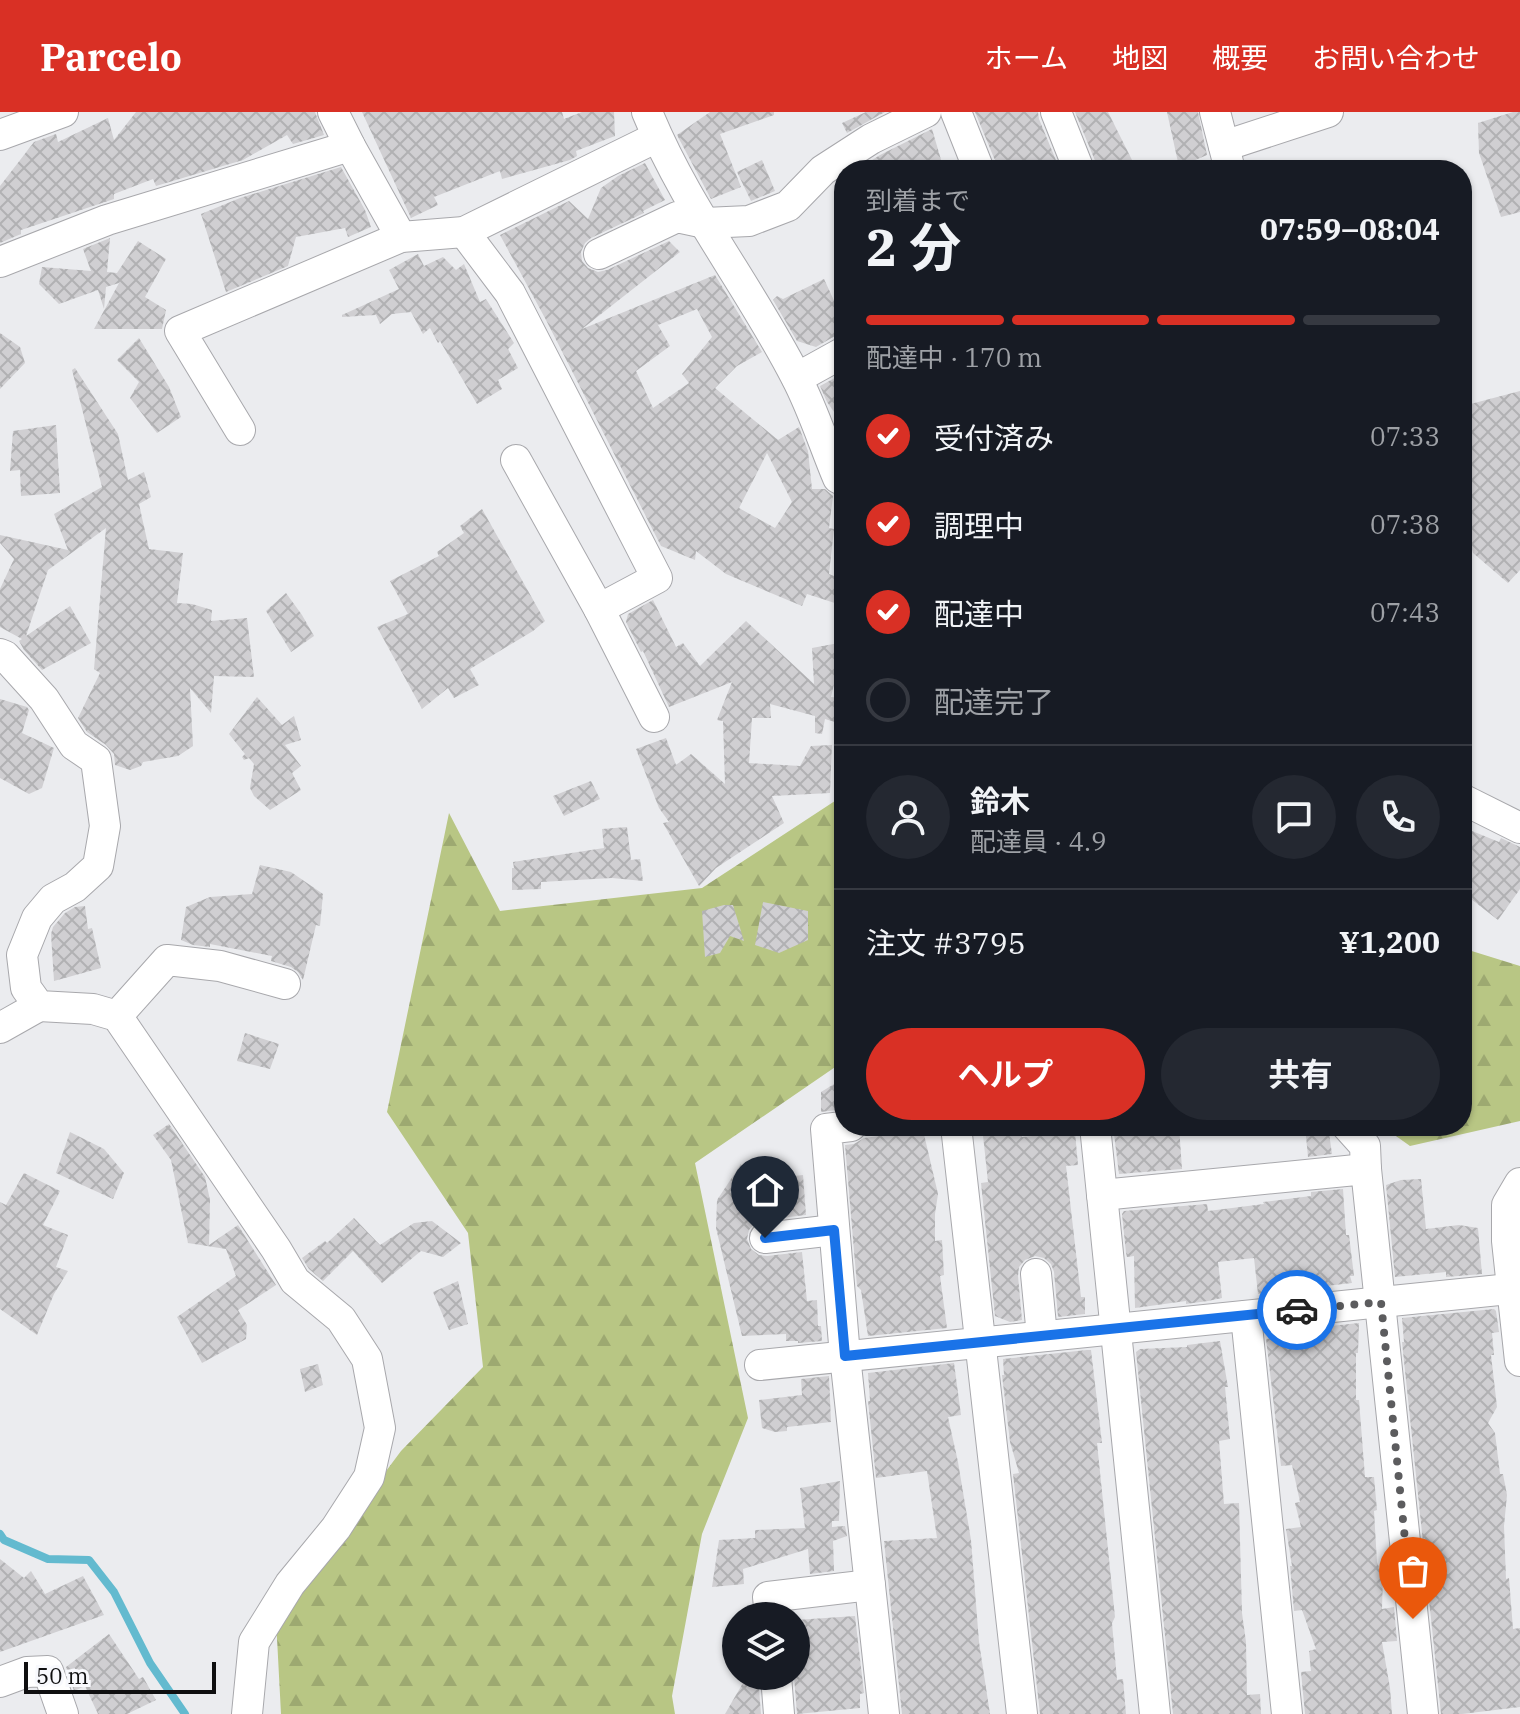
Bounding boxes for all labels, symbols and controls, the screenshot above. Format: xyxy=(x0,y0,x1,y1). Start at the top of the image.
text: Parcelo xyxy=(40,32,182,81)
text: ホーム xyxy=(985,39,1068,76)
text: 地図 xyxy=(1112,39,1168,76)
text: 概要 xyxy=(1212,39,1268,76)
text: お問い合わせ xyxy=(1312,39,1480,76)
text: 到着まで xyxy=(866,183,970,217)
text: 07:59–08:04 xyxy=(1260,209,1440,248)
text: 2 分 xyxy=(866,213,961,280)
text: 配達中 · 170 m xyxy=(866,340,1042,374)
icon: check xyxy=(866,414,910,458)
text: 受付済み xyxy=(934,418,1054,457)
text: 07:33 xyxy=(1370,419,1440,453)
icon: check xyxy=(866,502,910,546)
text: 調理中 xyxy=(934,506,1024,545)
text: 07:38 xyxy=(1370,507,1440,541)
icon: check xyxy=(866,590,910,634)
text: 配達中 xyxy=(934,594,1024,633)
text: 07:43 xyxy=(1370,595,1440,629)
text: 配達完了 xyxy=(934,682,1054,721)
button: person xyxy=(866,775,950,859)
button: chat xyxy=(1252,775,1336,859)
button: phone xyxy=(1356,775,1440,859)
text: 鈴木 xyxy=(970,781,1030,820)
text: 配達員 · 4.9 xyxy=(970,824,1107,858)
text: ¥1,200 xyxy=(1339,922,1440,961)
text: 注文 #3795 xyxy=(866,923,1026,962)
button: ヘルプ xyxy=(866,1028,1145,1120)
button: 共有 xyxy=(1161,1028,1440,1120)
pin xyxy=(731,1156,799,1238)
icon: home xyxy=(743,1168,787,1212)
courier xyxy=(1257,1270,1337,1350)
icon: car xyxy=(1275,1288,1319,1332)
pin xyxy=(1379,1537,1447,1619)
icon: bag xyxy=(1391,1549,1435,1593)
map controls xyxy=(722,1602,810,1690)
button: layers xyxy=(722,1602,810,1690)
scale bar xyxy=(24,1658,216,1694)
text: 50 m xyxy=(36,1661,88,1690)

